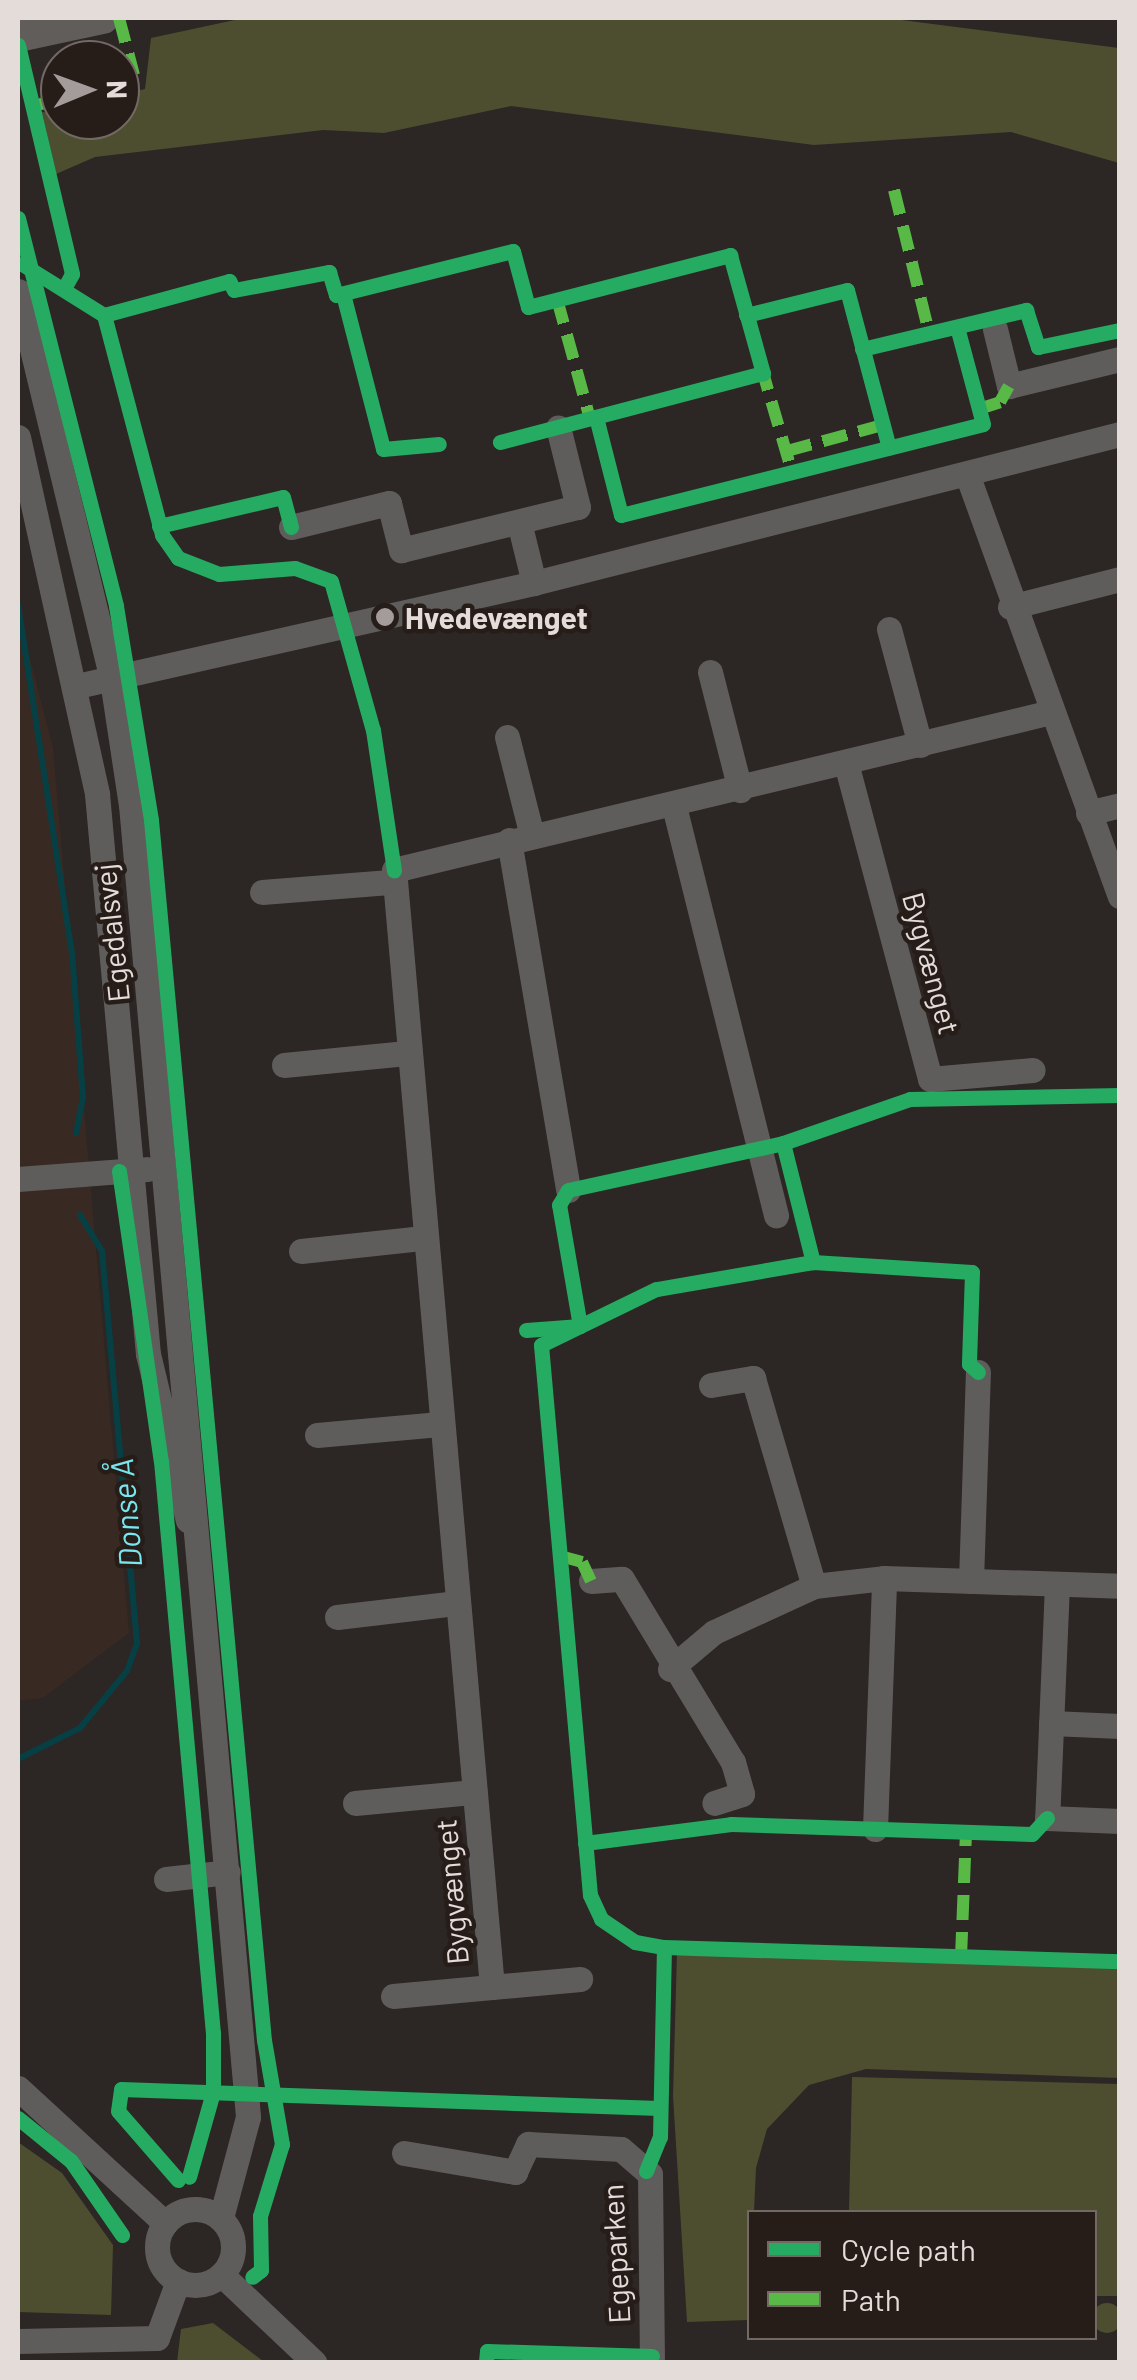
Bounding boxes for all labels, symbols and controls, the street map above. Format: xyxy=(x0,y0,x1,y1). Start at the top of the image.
north arrow xyxy=(40,40,140,140)
text: N xyxy=(101,80,135,99)
place label: Hvedevænget xyxy=(405,599,588,635)
marker: Hvedevænget xyxy=(374,606,396,628)
street label: Egedalsvej xyxy=(86,862,136,1004)
street label: Bygvænget xyxy=(896,888,968,1038)
water label: Donse Å xyxy=(101,1457,149,1569)
street label: Bygvænget xyxy=(427,1818,475,1966)
street label: Egeparken xyxy=(593,2183,637,2325)
legend xyxy=(747,2210,1097,2340)
text: Cycle path xyxy=(841,2231,976,2267)
text: Path xyxy=(841,2281,901,2317)

